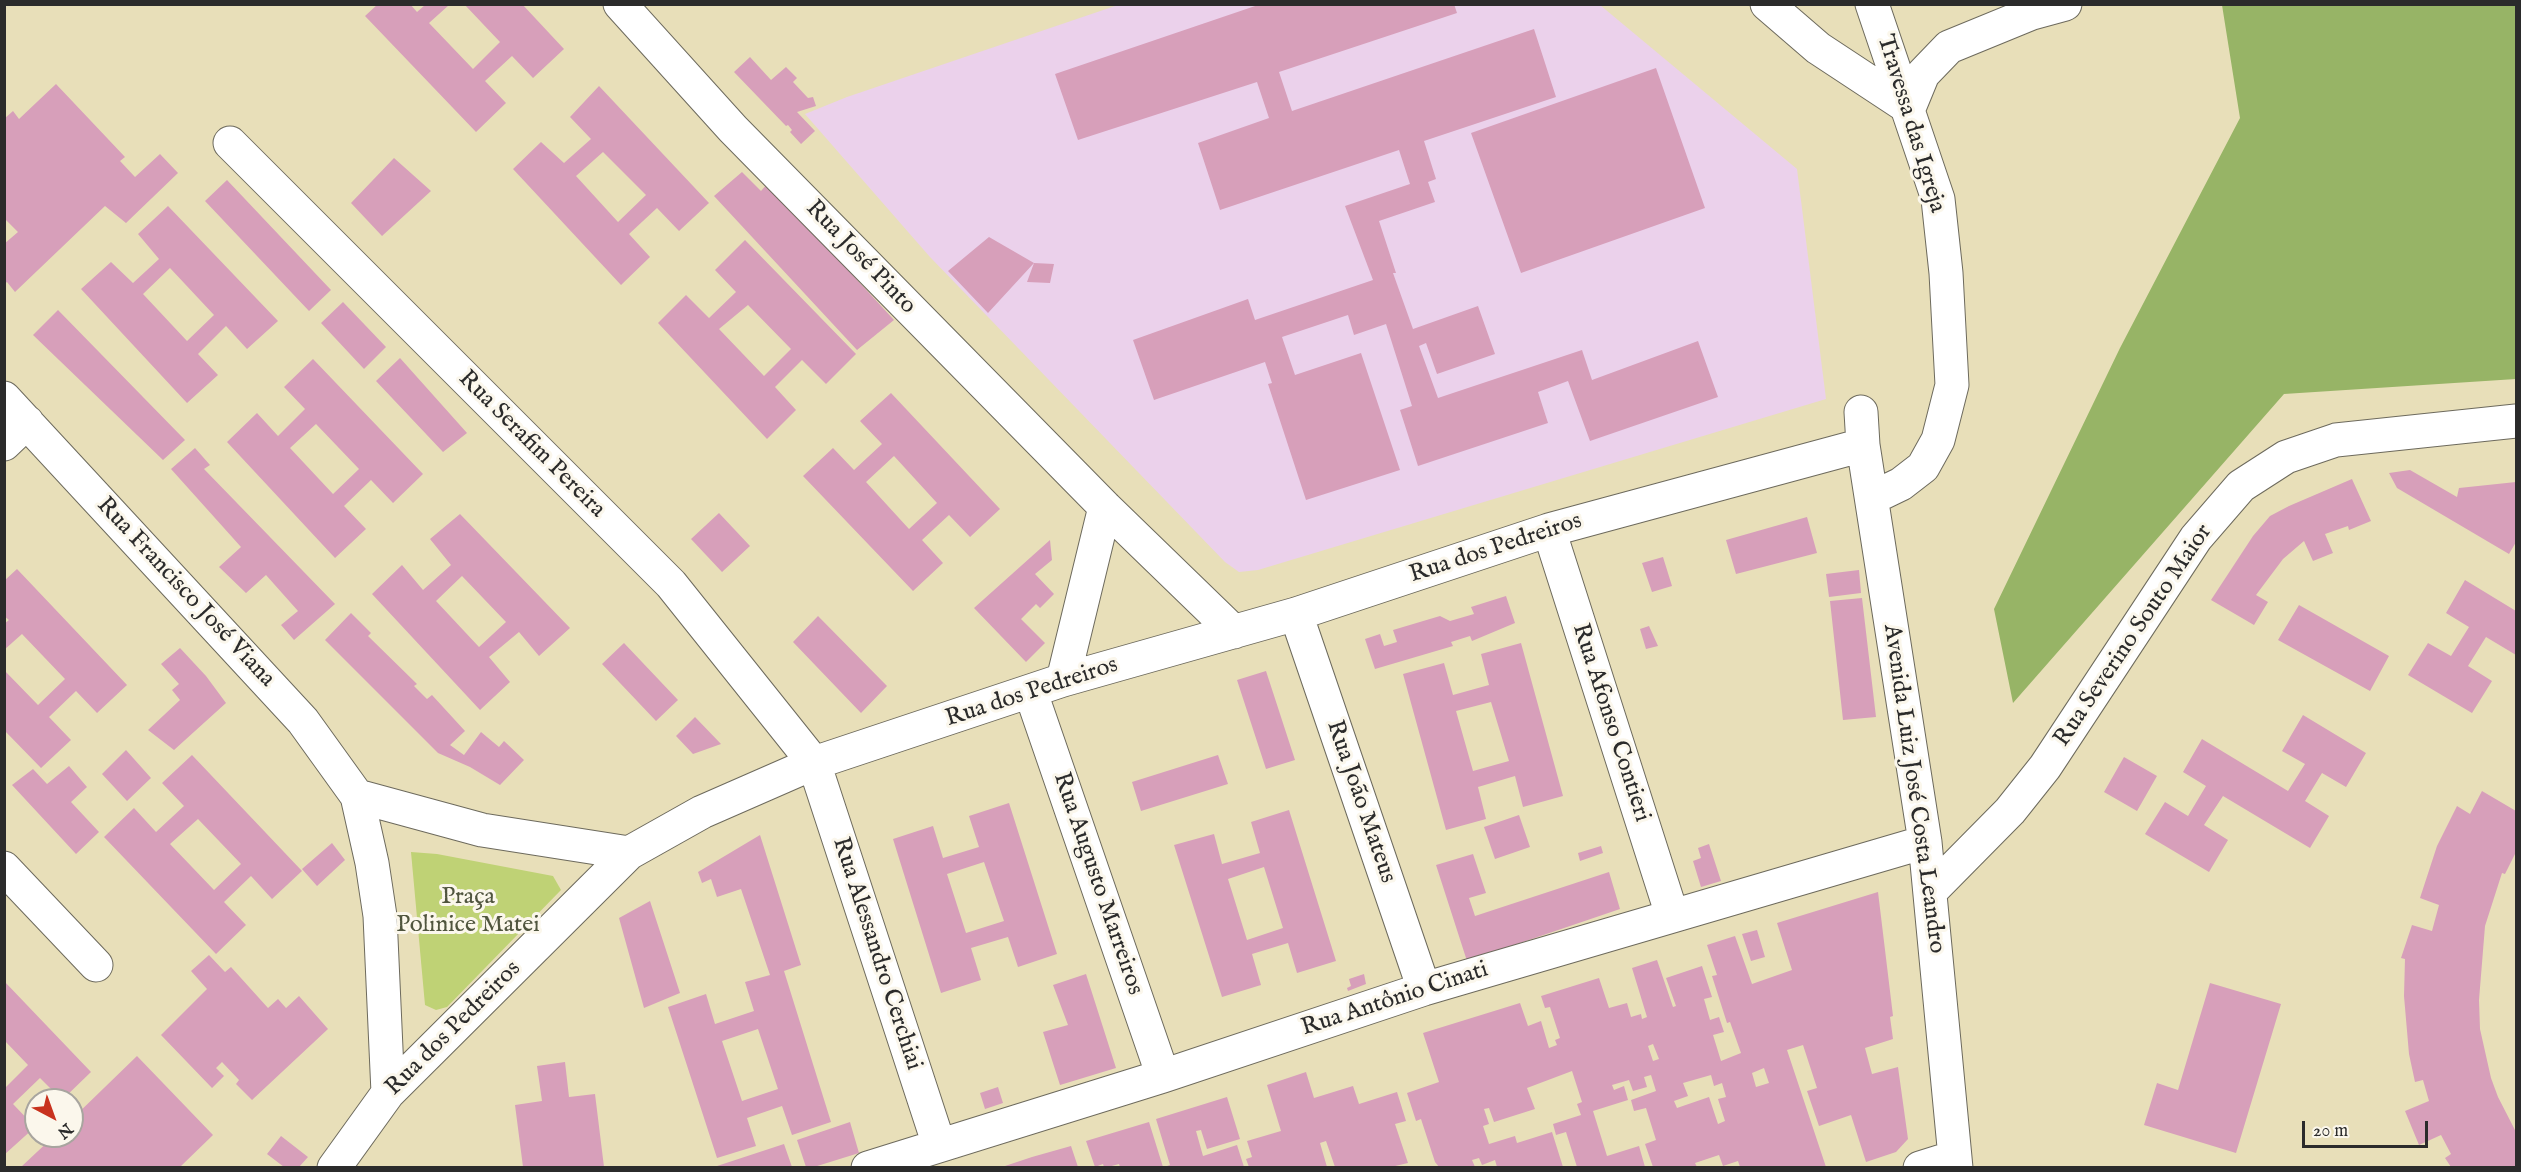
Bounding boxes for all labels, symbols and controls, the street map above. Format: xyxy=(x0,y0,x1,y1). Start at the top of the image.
street label: Travessa das Igreja xyxy=(1869,31,1951,217)
street label: Rua José Pinto xyxy=(799,195,921,321)
street label: Rua Serafim Pereira xyxy=(451,365,611,525)
street label: Rua Francisco José Viana xyxy=(90,492,280,694)
street label: Rua dos Pedreiros xyxy=(1406,508,1586,590)
street label: Rua Severino Souto Maior xyxy=(2049,519,2219,753)
street label: Rua Afonso Contieri xyxy=(1564,620,1656,826)
street label: Avenida Luiz José Costa Leandro xyxy=(1876,623,1950,955)
street label: Rua dos Pedreiros xyxy=(942,652,1122,734)
street label: Rua João Mateus xyxy=(1319,717,1401,887)
street label: Rua Augusto Marreiros xyxy=(1045,769,1149,999)
street label: Rua Alessandro Cerchiai xyxy=(825,834,927,1074)
park label: Praça Polinice Matei xyxy=(396,884,540,940)
street label: Rua dos Pedreiros xyxy=(380,955,528,1103)
street label: Rua Antônio Cinati xyxy=(1298,956,1492,1044)
north arrow xyxy=(24,1088,84,1148)
scale bar xyxy=(2305,1109,2431,1147)
text: N xyxy=(53,1118,76,1142)
text: 20 m xyxy=(2313,1120,2348,1143)

